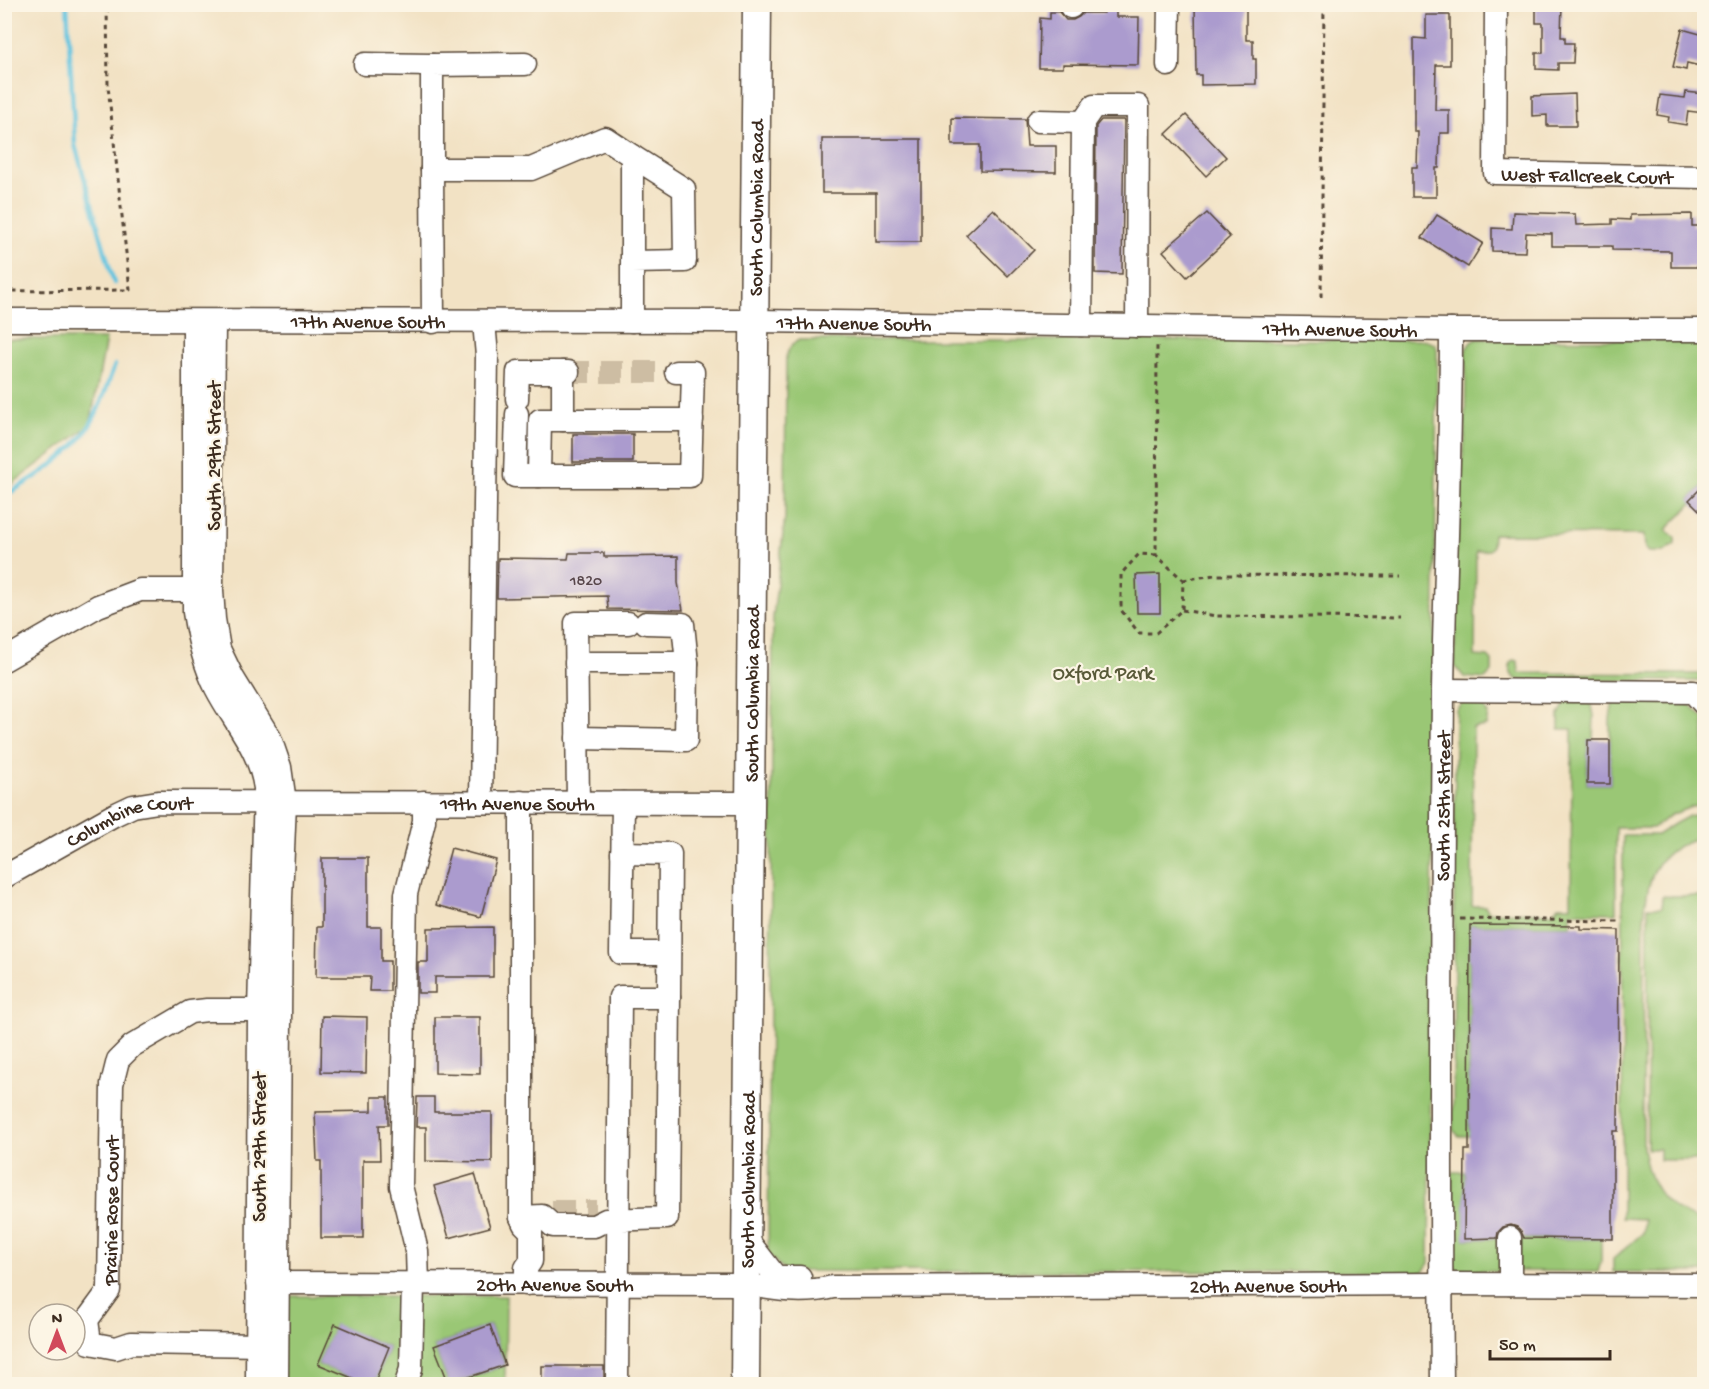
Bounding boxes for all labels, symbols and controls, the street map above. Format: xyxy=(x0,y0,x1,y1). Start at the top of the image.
street label: South Columbia Road xyxy=(746,117,771,296)
street label: West Fallcreek Court xyxy=(1501,165,1675,191)
street label: 17th Avenue South xyxy=(289,312,446,336)
street label: 17th Avenue South xyxy=(775,313,932,338)
street label: 17th Avenue South xyxy=(1261,320,1418,345)
street label: South 29th Street xyxy=(205,379,228,531)
house number: 1820 xyxy=(569,573,602,592)
street label: South Columbia Road xyxy=(742,603,767,782)
park label: Oxford Park xyxy=(1053,664,1155,687)
street label: South 25th Street xyxy=(1434,729,1458,881)
street label: Columbine Court xyxy=(63,794,195,854)
street label: 19th Avenue South xyxy=(439,794,595,818)
street label: South 29th Street xyxy=(250,1070,273,1222)
street label: South Columbia Road xyxy=(738,1089,763,1268)
street label: Prairie Rose Court xyxy=(101,1134,126,1287)
street label: 20th Avenue South xyxy=(476,1275,634,1299)
street label: 20th Avenue South xyxy=(1189,1276,1347,1300)
north arrow xyxy=(27,1302,87,1362)
text: N xyxy=(52,1311,63,1330)
scale bar xyxy=(1490,1323,1610,1361)
text: 50 m xyxy=(1499,1336,1536,1357)

